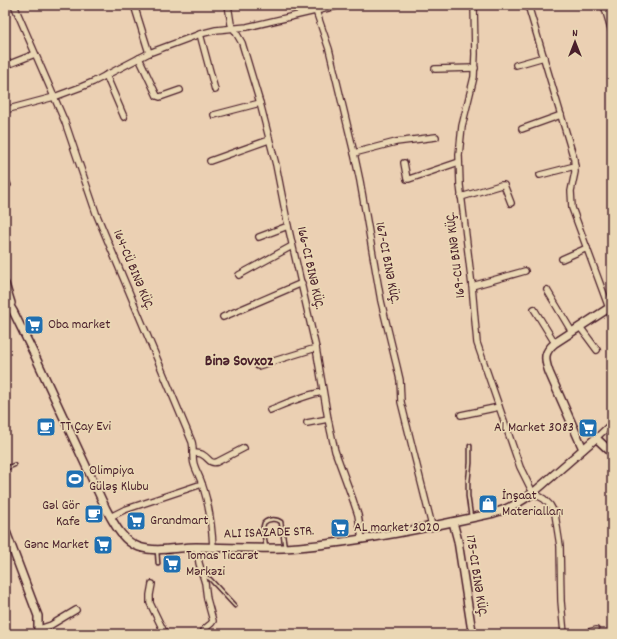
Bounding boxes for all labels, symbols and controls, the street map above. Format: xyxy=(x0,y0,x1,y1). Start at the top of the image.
north arrow xyxy=(555,22,595,62)
text: N xyxy=(572,26,578,42)
street label: 169-CU BINƏ KÜÇ. xyxy=(441,211,471,299)
street label: 167-CI BINƏ KÜÇ. xyxy=(369,220,405,306)
street label: 166-CI BINƏ KÜÇ. xyxy=(291,224,329,312)
street label: 164-CÜ BINƏ KÜÇ. xyxy=(107,227,159,313)
supermarket icon: Oba market xyxy=(23,314,45,336)
place label: Oba market xyxy=(48,315,110,335)
district label: Binə Sovxoz xyxy=(205,350,274,373)
cafe icon: TT Çay Evi xyxy=(35,416,57,438)
place label: TT Çay Evi xyxy=(60,417,112,437)
supermarket icon: Al Market 3083 xyxy=(577,417,599,439)
place label: Al Market 3083 xyxy=(494,418,574,438)
place label: Olimpiya Güləş Klubu xyxy=(89,461,149,497)
sports icon: Olimpiya Güləş Klubu xyxy=(64,468,86,490)
place label: İnşaat Materialları xyxy=(502,486,563,522)
shop icon: İnşaat Materialları xyxy=(477,493,499,515)
place label: Gəl Gör Kafe xyxy=(42,496,81,532)
cafe icon: Gəl Gör Kafe xyxy=(83,503,105,525)
supermarket icon: Grandmart xyxy=(125,510,147,532)
place label: Grandmart xyxy=(150,511,208,531)
supermarket icon: AL market 3020 xyxy=(329,517,351,539)
place label: AL market 3020 xyxy=(354,518,440,538)
street label: ALI ISAZADE STR. xyxy=(223,521,315,545)
supermarket icon: Gənc Market xyxy=(92,534,114,556)
street label: 175-CI BINƏ KÜÇ. xyxy=(460,534,492,618)
place label: Gənc Market xyxy=(24,535,89,555)
place label: Tomas Ticarət Mərkəzi xyxy=(186,546,259,582)
supermarket icon: Tomas Ticarət Mərkəzi xyxy=(161,553,183,575)

